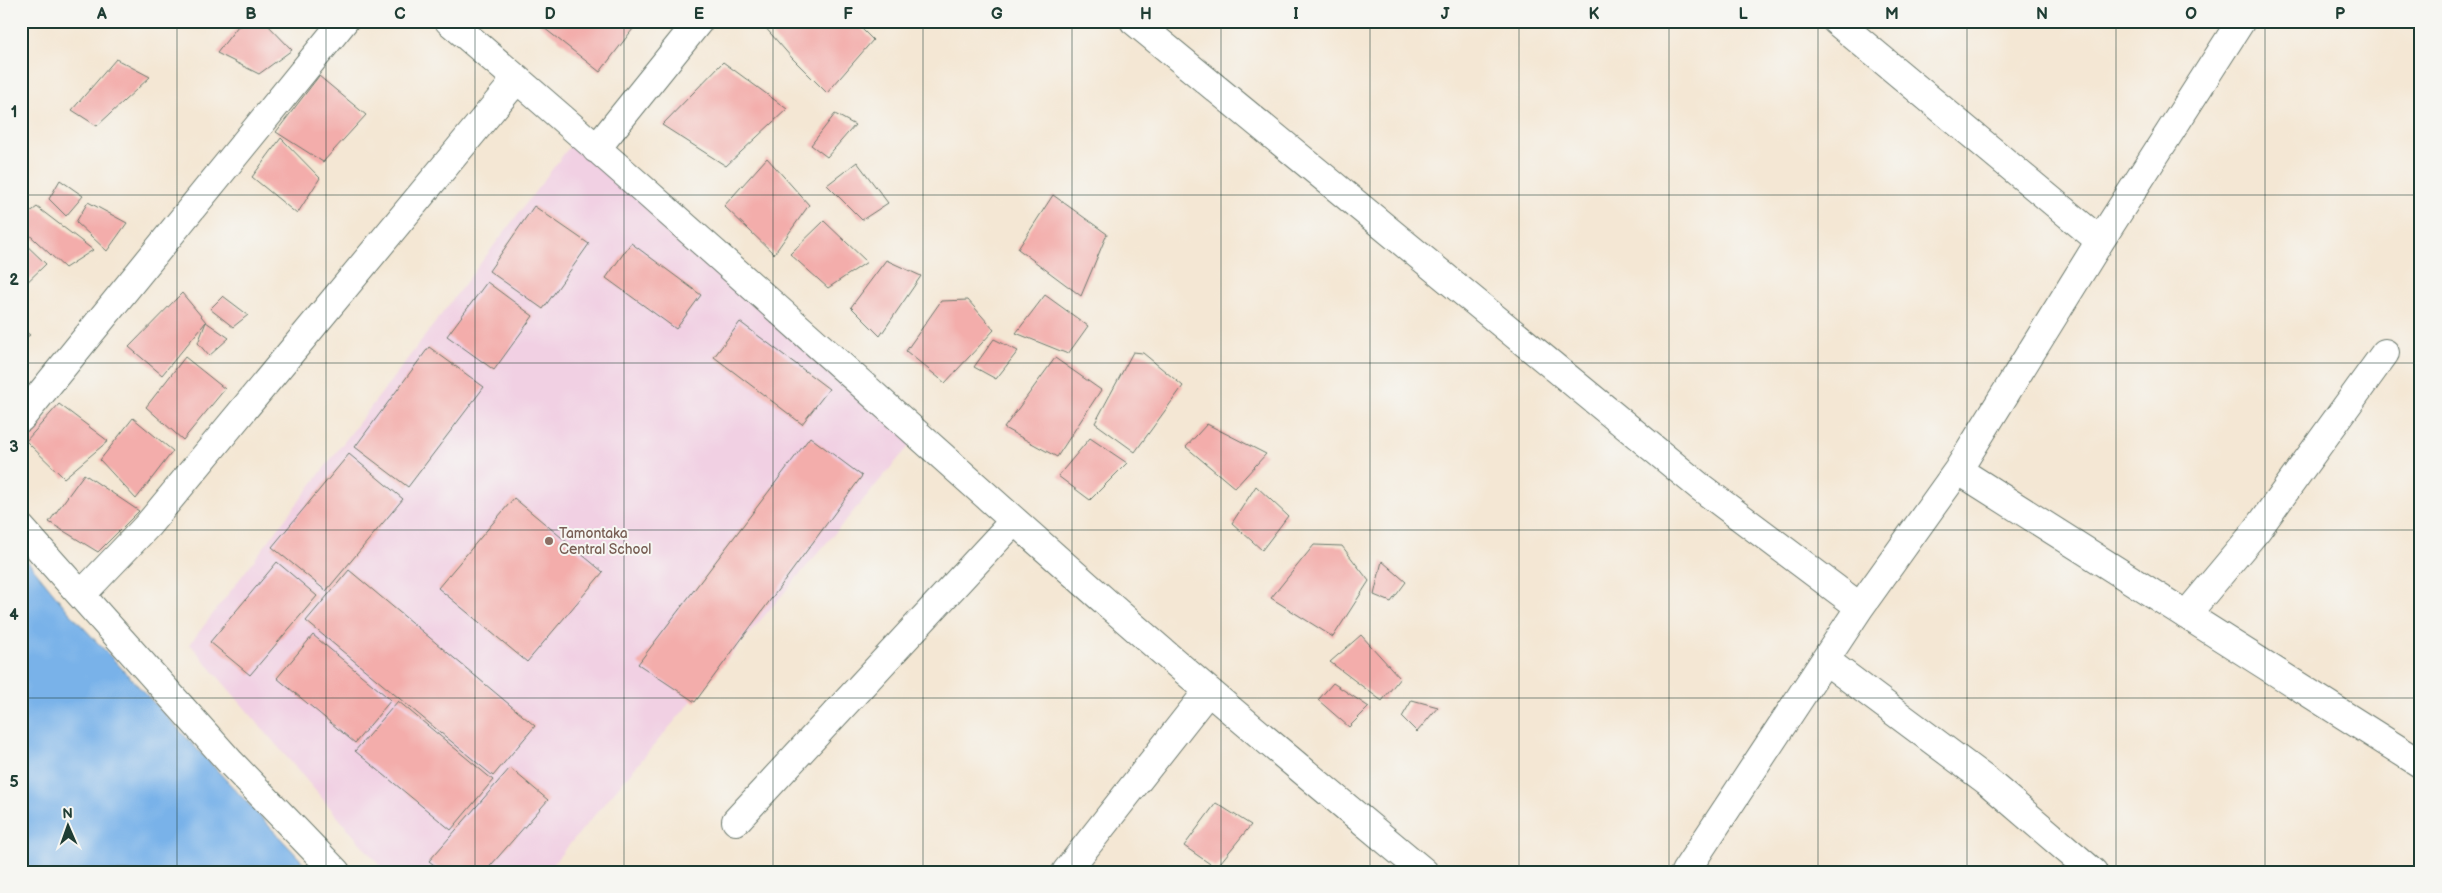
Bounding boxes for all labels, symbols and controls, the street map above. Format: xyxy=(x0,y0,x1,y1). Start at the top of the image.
text: A xyxy=(96,5,107,24)
text: B xyxy=(245,5,257,24)
text: C xyxy=(394,5,406,24)
text: D xyxy=(544,5,556,24)
text: E xyxy=(694,5,704,24)
text: F xyxy=(843,5,853,24)
text: G xyxy=(991,5,1003,24)
text: H xyxy=(1140,5,1152,24)
text: I xyxy=(1293,5,1299,24)
text: J xyxy=(1441,5,1450,24)
text: K xyxy=(1589,5,1600,24)
text: L xyxy=(1738,5,1748,24)
text: M xyxy=(1885,5,1899,24)
text: N xyxy=(2036,5,2048,24)
text: O xyxy=(2185,5,2197,24)
text: P xyxy=(2335,5,2345,24)
text: 1 xyxy=(11,103,17,122)
text: 2 xyxy=(9,271,19,290)
text: 3 xyxy=(9,438,19,457)
place label: Tamontaka Central School xyxy=(559,525,651,558)
marker: Tamontaka Central School xyxy=(543,535,555,547)
text: 4 xyxy=(9,606,19,625)
text: 5 xyxy=(9,773,19,792)
north arrow xyxy=(42,800,92,850)
text: N xyxy=(62,805,73,822)

